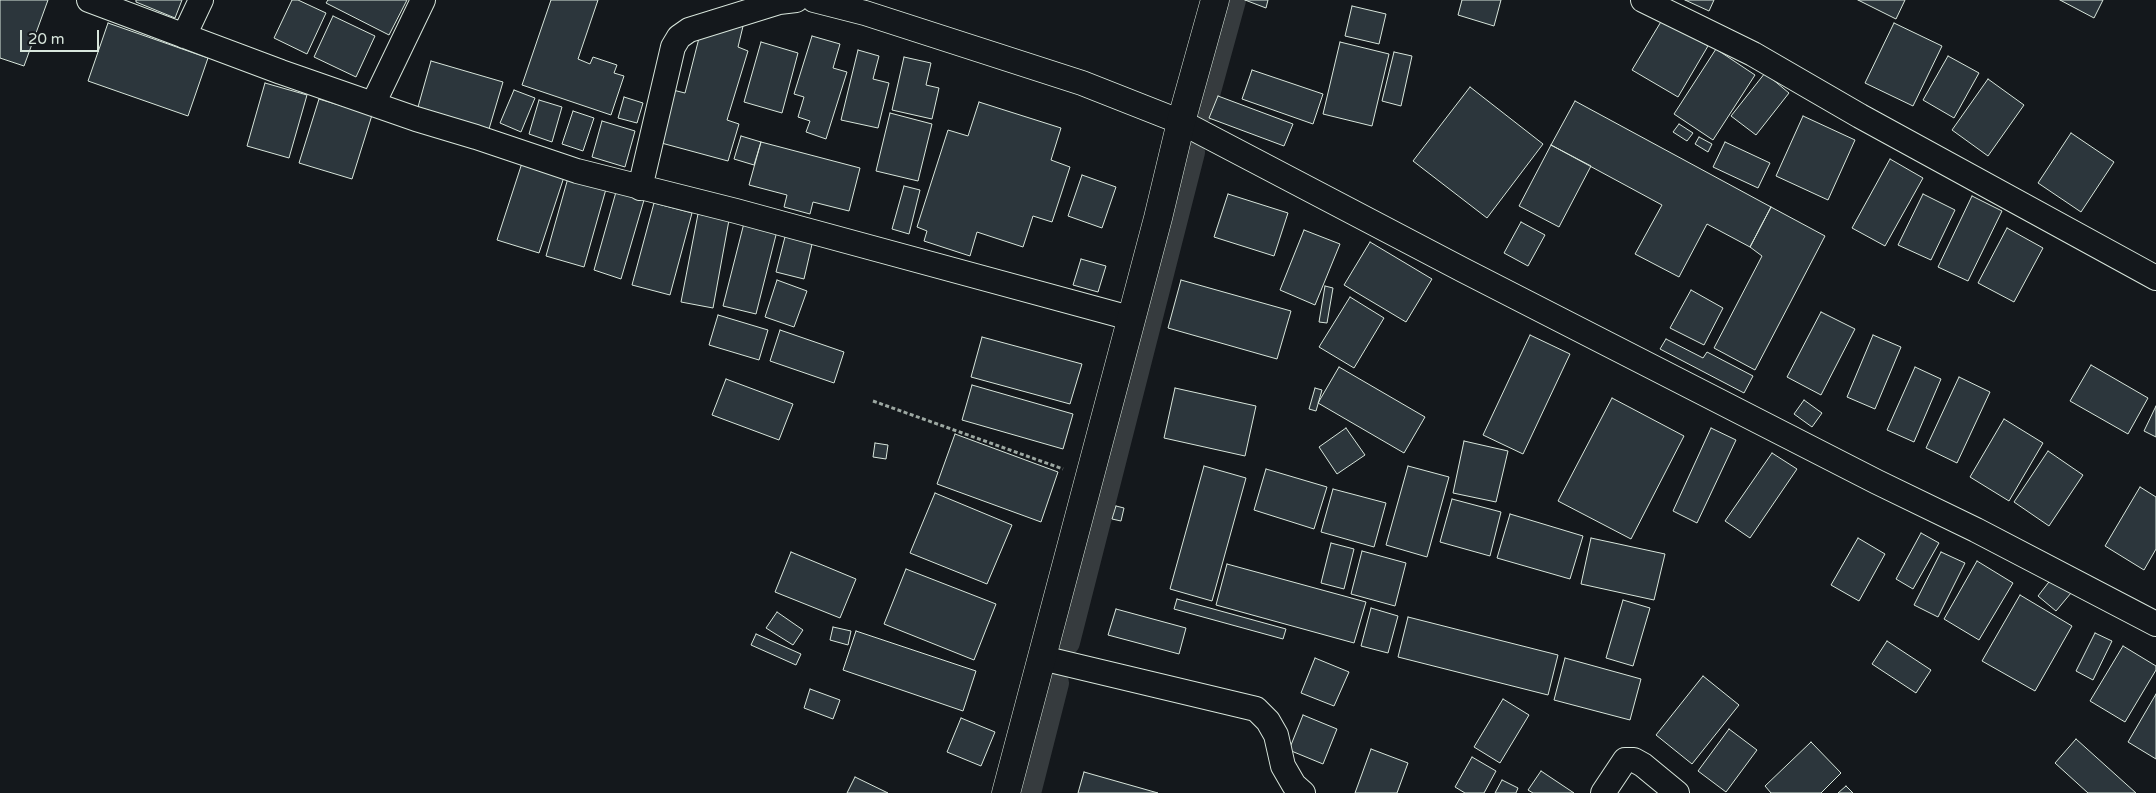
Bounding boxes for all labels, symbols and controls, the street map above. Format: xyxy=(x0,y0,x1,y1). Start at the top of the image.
scale bar xyxy=(22,20,101,52)
text: 20 m xyxy=(28,30,65,48)

